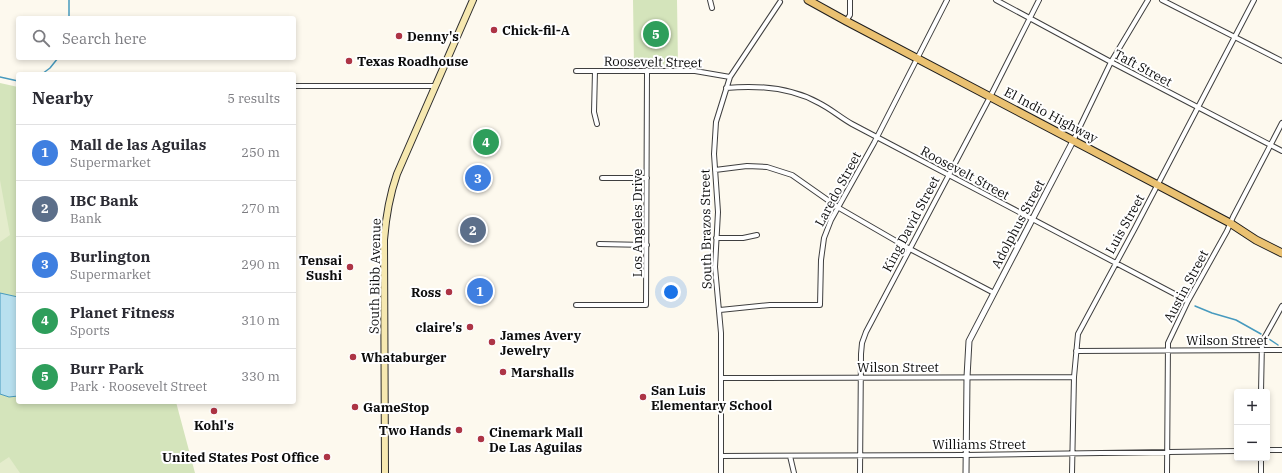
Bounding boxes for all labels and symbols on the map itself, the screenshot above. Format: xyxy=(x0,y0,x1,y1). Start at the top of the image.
pin: 5 xyxy=(643,19,669,49)
place label: Chick-fil-A xyxy=(502,22,570,39)
marker: Chick-fil-A xyxy=(489,25,499,35)
place label: Denny's xyxy=(407,28,459,45)
marker: Denny's xyxy=(394,31,404,41)
street label: Taft Street xyxy=(1111,46,1175,91)
place label: Texas Roadhouse xyxy=(357,53,468,70)
street label: Roosevelt Street xyxy=(604,53,703,71)
marker: Texas Roadhouse xyxy=(344,56,354,66)
street label: El Indio Highway xyxy=(1001,83,1101,147)
pin: 4 xyxy=(473,127,499,157)
street label: Roosevelt Street xyxy=(918,142,1013,204)
street label: Laredo Street xyxy=(811,148,865,229)
pin: 3 xyxy=(465,163,491,193)
street label: South Brazos Street xyxy=(696,168,716,289)
street label: Los Angeles Drive xyxy=(629,169,646,277)
street label: King David Street xyxy=(879,173,944,275)
street label: Adolphus Street xyxy=(987,176,1049,271)
street label: Luis Street xyxy=(1102,191,1149,257)
pin: 2 xyxy=(460,215,486,245)
street label: South Bibb Avenue xyxy=(365,218,385,334)
street label: Austin Street xyxy=(1160,247,1212,325)
place label: Tensai Sushi xyxy=(299,252,343,284)
marker: Tensai Sushi xyxy=(345,262,355,272)
pin: 1 xyxy=(467,276,493,306)
your location xyxy=(661,282,681,302)
place label: Ross xyxy=(411,284,441,301)
marker: Ross xyxy=(444,287,454,297)
place label: claire's xyxy=(415,319,462,336)
marker: claire's xyxy=(465,322,475,332)
place label: James Avery Jewelry xyxy=(500,327,582,359)
street label: Wilson Street xyxy=(1186,332,1268,349)
marker: James Avery Jewelry xyxy=(487,337,497,347)
place label: Whataburger xyxy=(361,349,447,366)
marker: Whataburger xyxy=(348,352,358,362)
street label: Wilson Street xyxy=(857,359,939,376)
place label: Marshalls xyxy=(511,364,574,381)
marker: Marshalls xyxy=(498,367,508,377)
place label: San Luis Elementary School xyxy=(651,382,772,414)
marker: San Luis Elementary School xyxy=(638,392,648,402)
place label: GameStop xyxy=(363,399,429,416)
marker: GameStop xyxy=(350,402,360,412)
marker: Kohl's xyxy=(209,406,219,416)
place label: Kohl's xyxy=(194,417,234,434)
place label: Two Hands xyxy=(379,422,451,439)
place label: Cinemark Mall De Las Aguilas xyxy=(489,424,583,456)
marker: Two Hands xyxy=(454,425,464,435)
marker: Cinemark Mall De Las Aguilas xyxy=(476,434,486,444)
street label: Williams Street xyxy=(932,436,1026,453)
place label: United States Post Office xyxy=(162,449,319,466)
marker: United States Post Office xyxy=(322,452,332,462)

